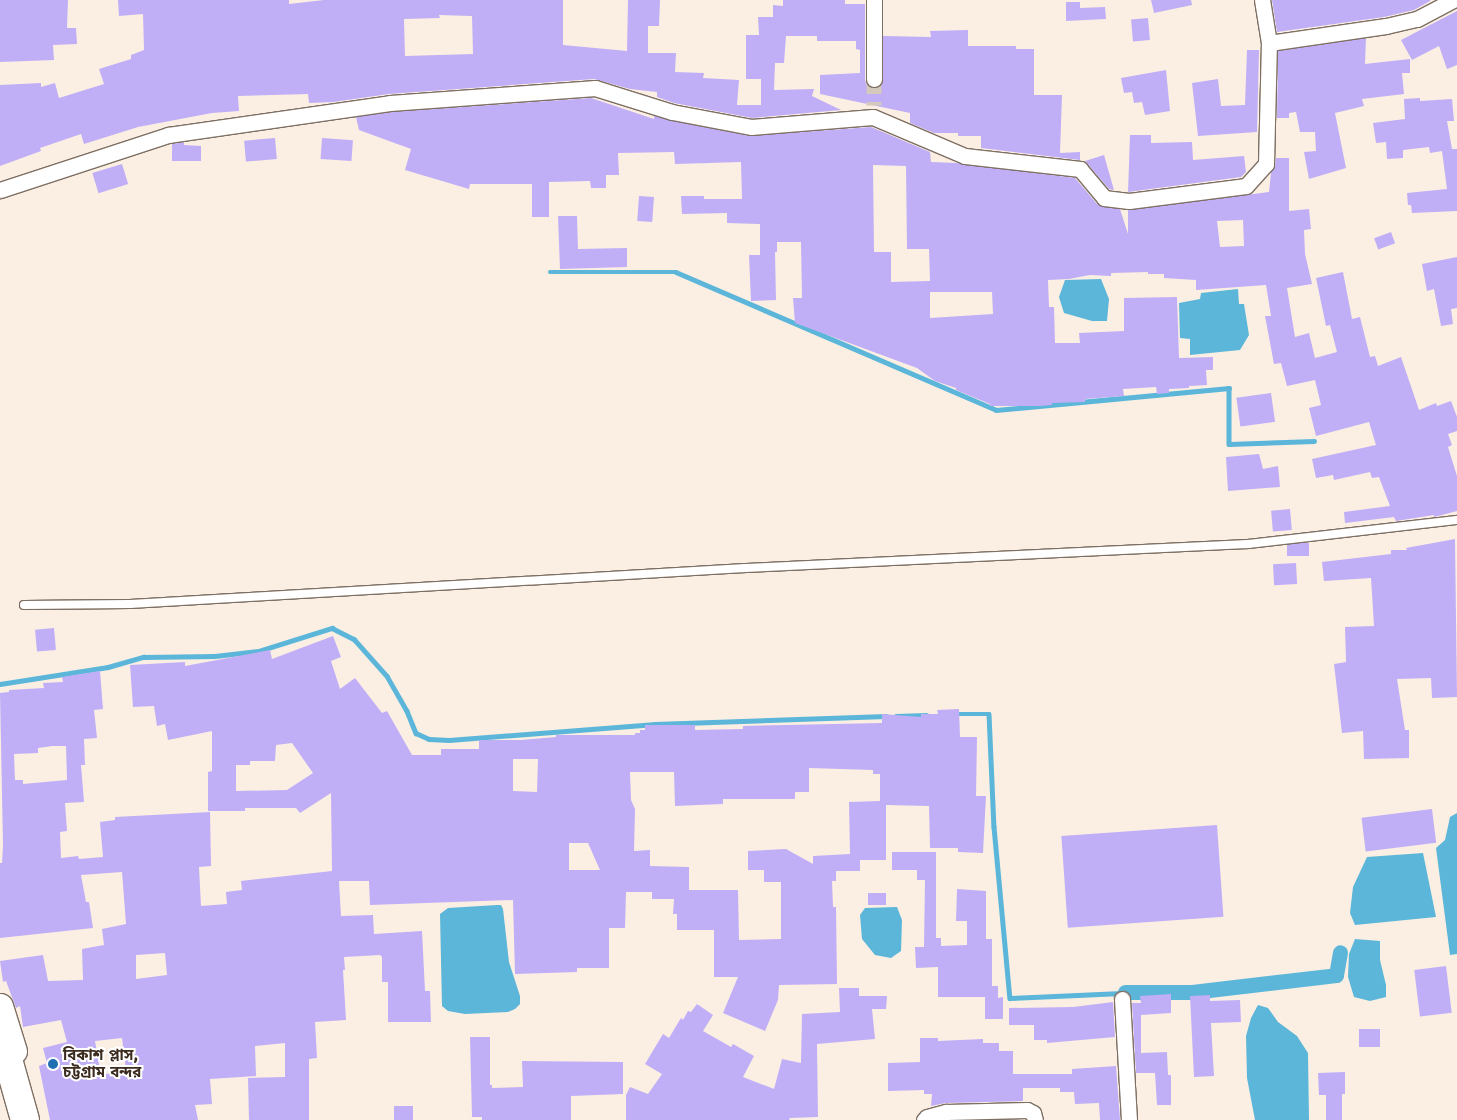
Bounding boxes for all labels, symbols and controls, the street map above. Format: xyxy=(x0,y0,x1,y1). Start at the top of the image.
place label: বিকাশ প্লাস, চট্টগ্রাম বন্দর xyxy=(63,1046,141,1081)
marker: বিকাশ প্লাস, চট্টগ্রাম বন্দর xyxy=(47,1058,59,1070)

